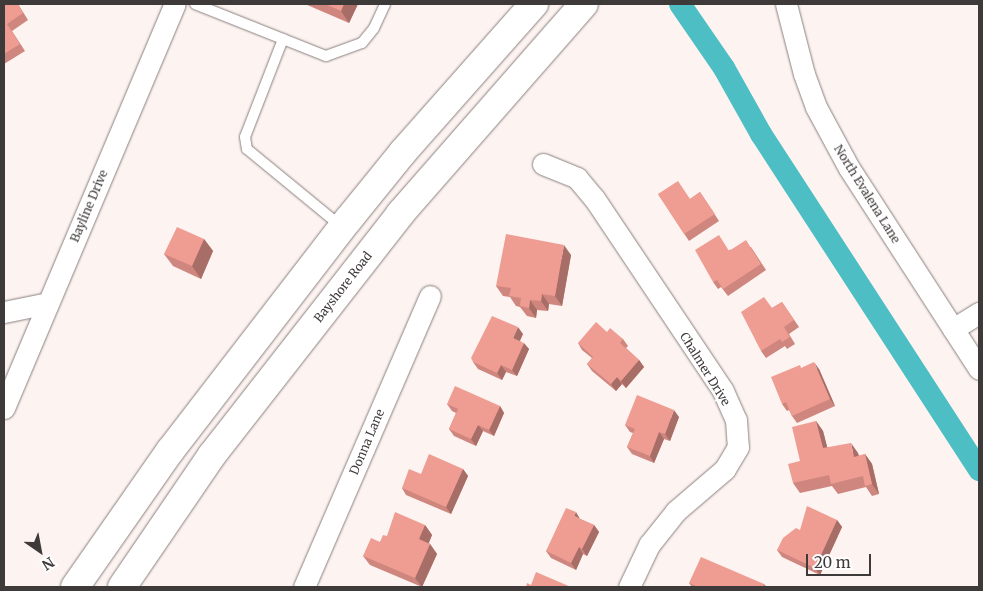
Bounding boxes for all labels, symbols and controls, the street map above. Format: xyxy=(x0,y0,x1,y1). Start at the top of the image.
street label: North Evalena Lane xyxy=(831,142,903,246)
street label: Bayline Drive xyxy=(67,168,111,244)
street label: Bayshore Road xyxy=(311,249,375,325)
street label: Chalmer Drive xyxy=(677,330,733,408)
street label: Donna Lane xyxy=(347,407,387,477)
north arrow xyxy=(15,526,65,576)
scale bar xyxy=(808,544,873,576)
text: N xyxy=(39,553,58,574)
text: 20 m xyxy=(814,553,851,572)

